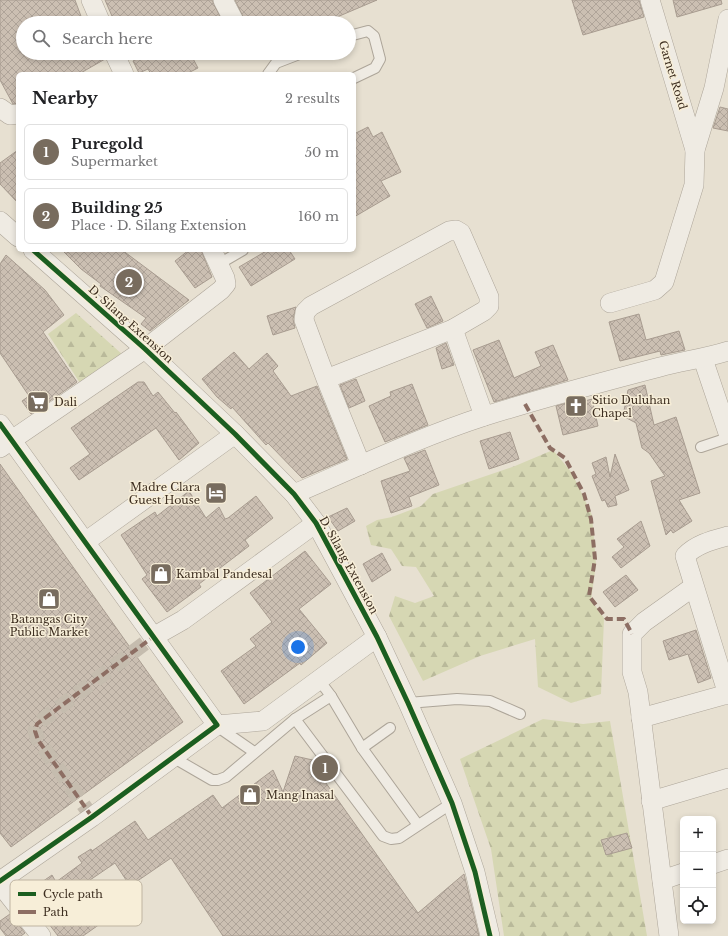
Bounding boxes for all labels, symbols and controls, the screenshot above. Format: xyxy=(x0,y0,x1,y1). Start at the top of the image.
search box xyxy=(16,16,356,60)
icon: search xyxy=(30,27,52,49)
text: Search here xyxy=(62,29,153,48)
street label: Garnet Road xyxy=(656,39,690,112)
text: Nearby xyxy=(32,88,98,109)
text: 2 results xyxy=(285,90,340,107)
text: Puregold xyxy=(71,134,143,153)
text: 1 xyxy=(43,144,49,161)
text: 50 m xyxy=(305,144,339,161)
text: Supermarket xyxy=(71,153,158,170)
text: Building 25 xyxy=(71,198,163,217)
text: 2 xyxy=(42,208,50,225)
text: 160 m xyxy=(298,208,339,225)
text: Place · D. Silang Extension xyxy=(71,217,246,234)
pin: 2 xyxy=(116,267,142,297)
street label: D. Silang Extension xyxy=(86,282,177,366)
supermarket icon: Dali xyxy=(25,389,51,415)
church icon: Sitio Duluhan Chapel xyxy=(563,393,589,419)
place label: Sitio Duluhan Chapel xyxy=(592,393,671,420)
place label: Dali xyxy=(54,395,77,409)
place label: Madre Clara Guest House xyxy=(129,480,201,507)
hotel icon: Madre Clara Guest House xyxy=(203,480,229,506)
street label: D. Silang Extension xyxy=(316,514,382,617)
shop icon: Kambal Pandesal xyxy=(148,561,174,587)
place label: Kambal Pandesal xyxy=(176,567,272,581)
shop icon: Batangas City Public Market xyxy=(36,586,62,612)
place label: Batangas City Public Market xyxy=(10,612,89,639)
your location xyxy=(288,637,308,657)
pin: 1 xyxy=(312,753,338,783)
shop icon: Mang Inasal xyxy=(237,782,263,808)
place label: Mang Inasal xyxy=(266,788,335,802)
map controls xyxy=(680,816,716,924)
button: + xyxy=(680,816,716,852)
button: − xyxy=(680,852,716,888)
legend xyxy=(10,880,142,926)
text: Cycle path xyxy=(43,887,103,901)
button: locate xyxy=(680,888,716,924)
text: Path xyxy=(43,905,69,919)

